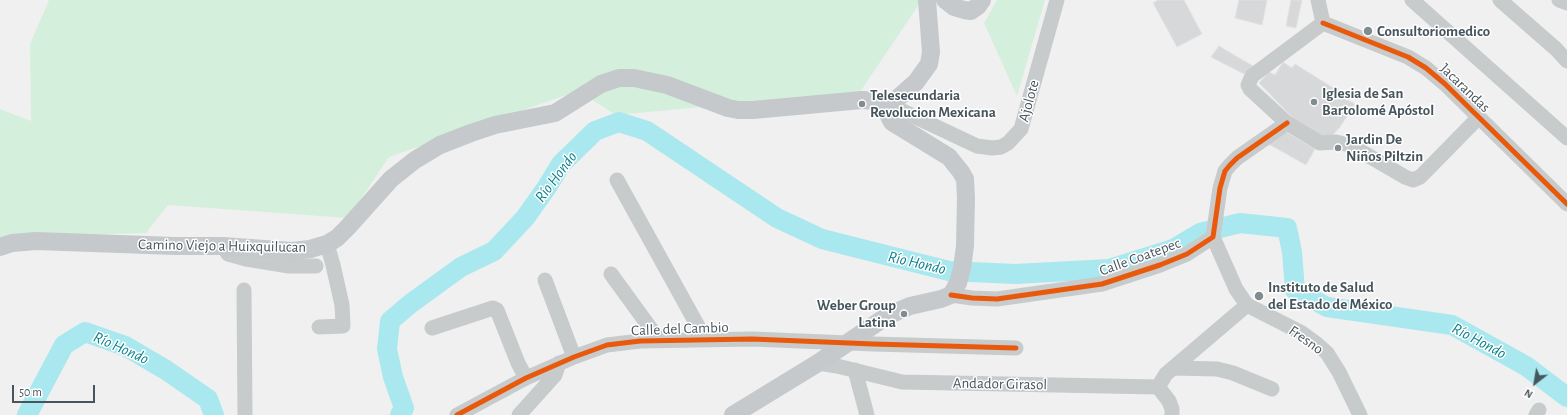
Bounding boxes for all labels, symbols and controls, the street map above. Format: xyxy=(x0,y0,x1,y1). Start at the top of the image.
place label: Consultoriomedico xyxy=(1377,22,1490,40)
marker: Consultoriomedico xyxy=(1362,25,1374,37)
street label: Jacarandas xyxy=(1436,60,1494,116)
street label: Ajolote xyxy=(1015,78,1043,124)
place label: Iglesia de San Bartolomé Apóstol xyxy=(1322,84,1434,119)
place label: Telesecundaria Revolucion Mexicana xyxy=(870,86,996,121)
marker: Iglesia de San Bartolomé Apóstol xyxy=(1309,97,1319,107)
marker: Telesecundaria Revolucion Mexicana xyxy=(857,99,867,109)
place label: Jardin De Niños Piltzin xyxy=(1346,130,1423,165)
marker: Jardin De Niños Piltzin xyxy=(1333,143,1343,153)
water label: Río Hondo xyxy=(531,148,581,206)
street label: Calle Coatepec xyxy=(1097,234,1183,280)
street label: Camino Viejo a Huixquilucan xyxy=(138,236,306,256)
water label: Río Hondo xyxy=(886,247,948,279)
place label: Instituto de Salud del Estado de México xyxy=(1268,278,1392,313)
marker: Instituto de Salud del Estado de México xyxy=(1253,290,1265,302)
place label: Weber Group Latina xyxy=(817,296,896,331)
marker: Weber Group Latina xyxy=(899,309,909,319)
street label: Calle del Cambio xyxy=(631,318,729,340)
water label: Río Hondo xyxy=(1449,319,1509,363)
street label: Fresno xyxy=(1285,322,1327,358)
water label: Río Hondo xyxy=(90,327,152,369)
north arrow xyxy=(1515,363,1555,403)
street label: Andador Girasol xyxy=(953,374,1047,394)
scale bar xyxy=(14,377,97,403)
text: 50 m xyxy=(19,386,42,398)
text: N xyxy=(1522,387,1535,400)

